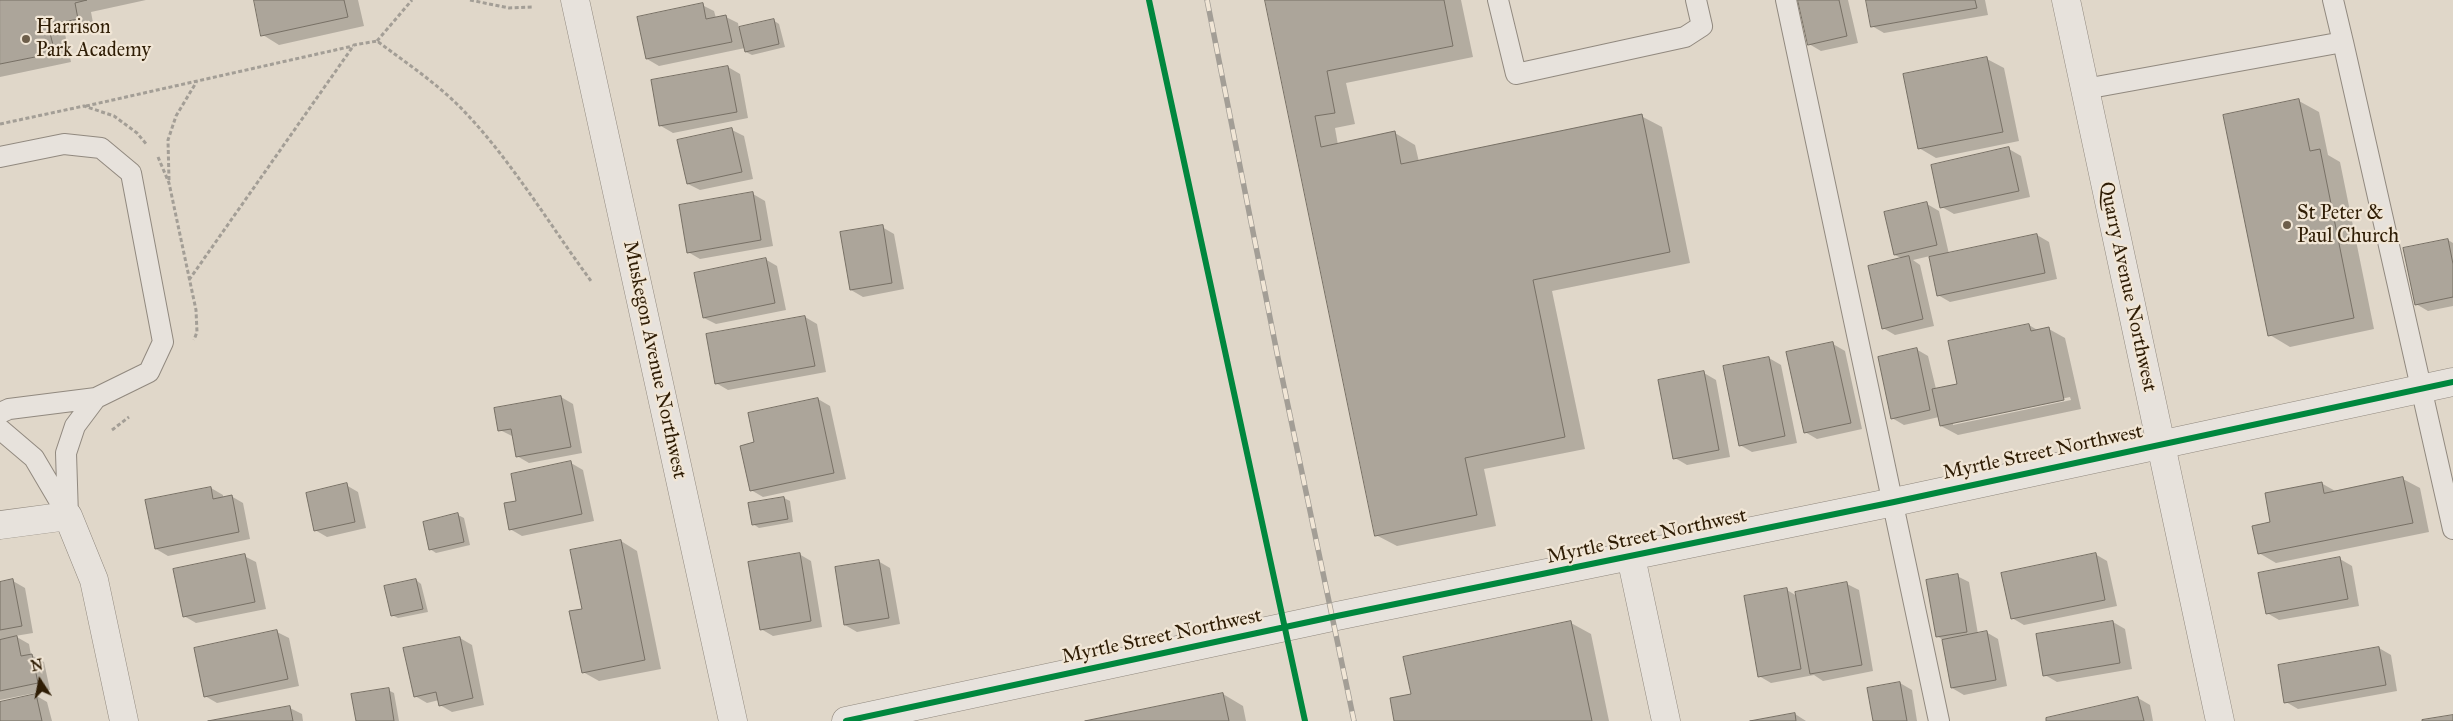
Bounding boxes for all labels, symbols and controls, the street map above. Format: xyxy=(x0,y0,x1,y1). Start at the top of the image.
place label: Harrison Park Academy xyxy=(36,16,151,63)
marker: Harrison Park Academy xyxy=(20,33,32,45)
street label: Quarry Avenue Northwest xyxy=(2093,180,2161,394)
place label: St Peter & Paul Church xyxy=(2297,202,2399,249)
marker: St Peter & Paul Church xyxy=(2281,219,2293,231)
street label: Muskegon Avenue Northwest xyxy=(617,239,691,481)
street label: Myrtle Street Northwest xyxy=(1941,420,2145,486)
street label: Myrtle Street Northwest xyxy=(1545,504,1749,570)
street label: Myrtle Street Northwest xyxy=(1060,604,1264,670)
north arrow xyxy=(15,656,65,706)
text: N xyxy=(30,656,44,675)

